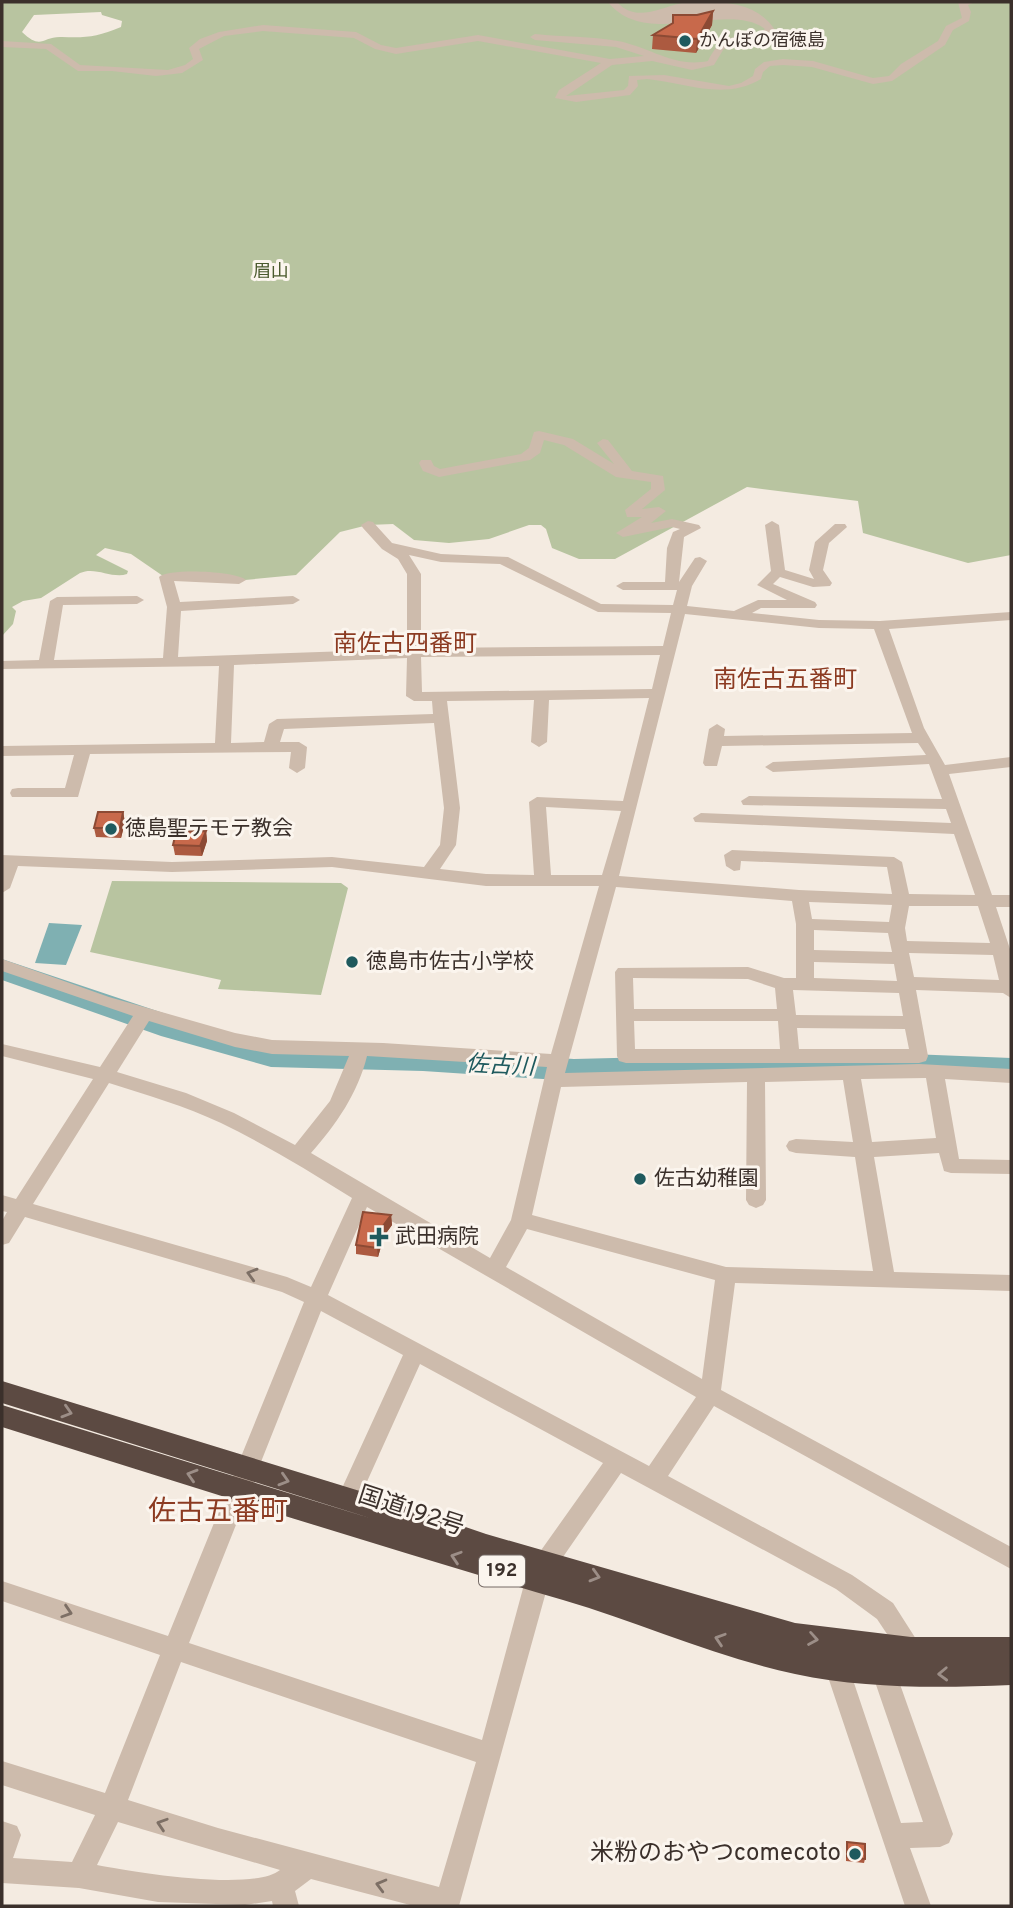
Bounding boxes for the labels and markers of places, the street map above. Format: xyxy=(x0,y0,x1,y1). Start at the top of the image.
place label: かんぽの宿徳島 xyxy=(699,30,825,53)
marker: かんぽの宿徳島 xyxy=(677,33,693,49)
place label: 徳島聖テモテ教会 xyxy=(125,816,293,843)
marker: 徳島聖テモテ教会 xyxy=(103,821,119,837)
place label: 徳島市佐古小学校 xyxy=(366,949,534,976)
marker: 徳島市佐古小学校 xyxy=(344,954,360,970)
place label: 佐古幼稚園 xyxy=(654,1166,759,1193)
marker: 佐古幼稚園 xyxy=(632,1171,648,1187)
place label: 武田病院 xyxy=(395,1224,479,1251)
marker: 武田病院 xyxy=(369,1227,389,1247)
place label: 米粉のおやつcomecoto xyxy=(590,1839,841,1869)
marker: 米粉のおやつcomecoto xyxy=(847,1846,863,1862)

